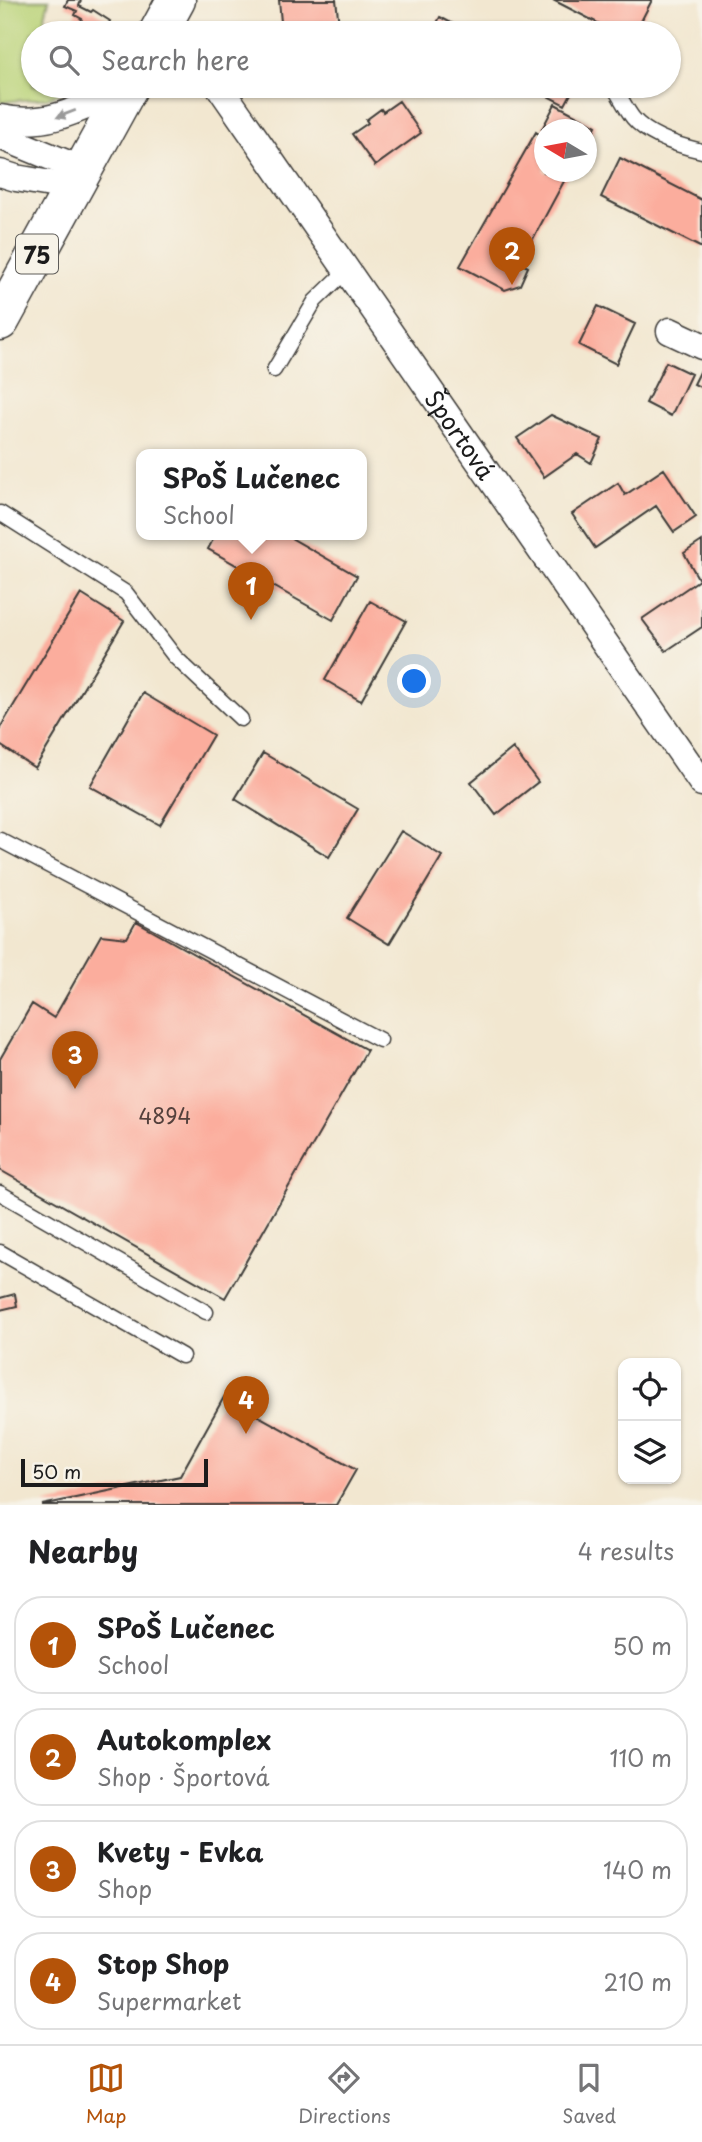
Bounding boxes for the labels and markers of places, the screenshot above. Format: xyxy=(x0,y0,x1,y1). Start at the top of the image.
pin: 2 xyxy=(489,227,535,285)
pin: 1 xyxy=(228,562,274,620)
pin: 3 xyxy=(52,1031,98,1089)
pin: 4 xyxy=(223,1376,269,1434)

